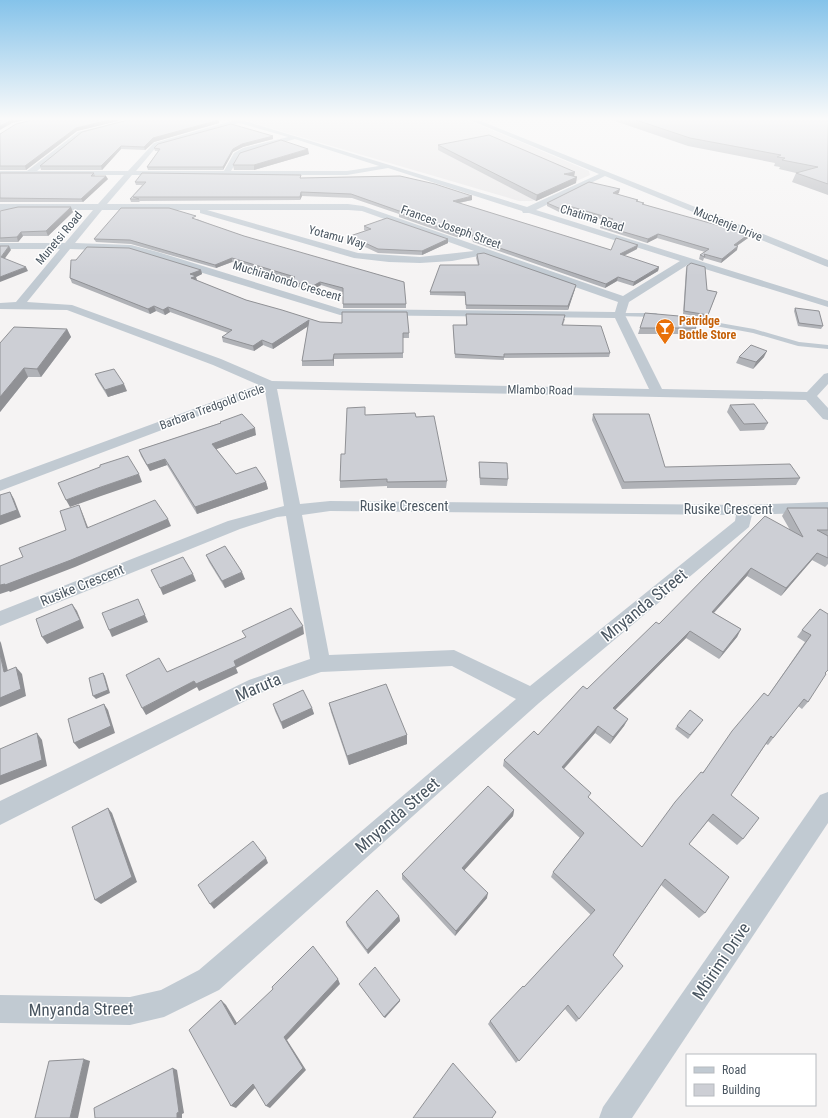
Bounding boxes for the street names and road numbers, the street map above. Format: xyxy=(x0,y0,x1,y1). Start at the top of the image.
street label: Frances Joseph Street xyxy=(399,202,503,252)
street label: Chatima Road xyxy=(558,202,626,234)
street label: Muchenje Drive xyxy=(692,204,765,244)
street label: Munetsi Road xyxy=(33,209,85,267)
street label: Yotamu Way xyxy=(307,223,367,251)
street label: Muchirahondo Crescent xyxy=(231,258,343,304)
street label: Barbara Tredgold Circle xyxy=(158,381,267,433)
street label: Mlambo Road xyxy=(507,382,573,398)
street label: Rusike Crescent xyxy=(360,498,448,514)
street label: Rusike Crescent xyxy=(684,501,772,517)
street label: Rusike Crescent xyxy=(38,561,126,609)
street label: Mnyanda Street xyxy=(597,564,691,646)
street label: Maruta xyxy=(232,669,284,705)
street label: Mnyanda Street xyxy=(351,773,443,857)
street label: Mbirimi Drive xyxy=(688,919,754,1003)
street label: Mnyanda Street xyxy=(28,998,134,1020)

